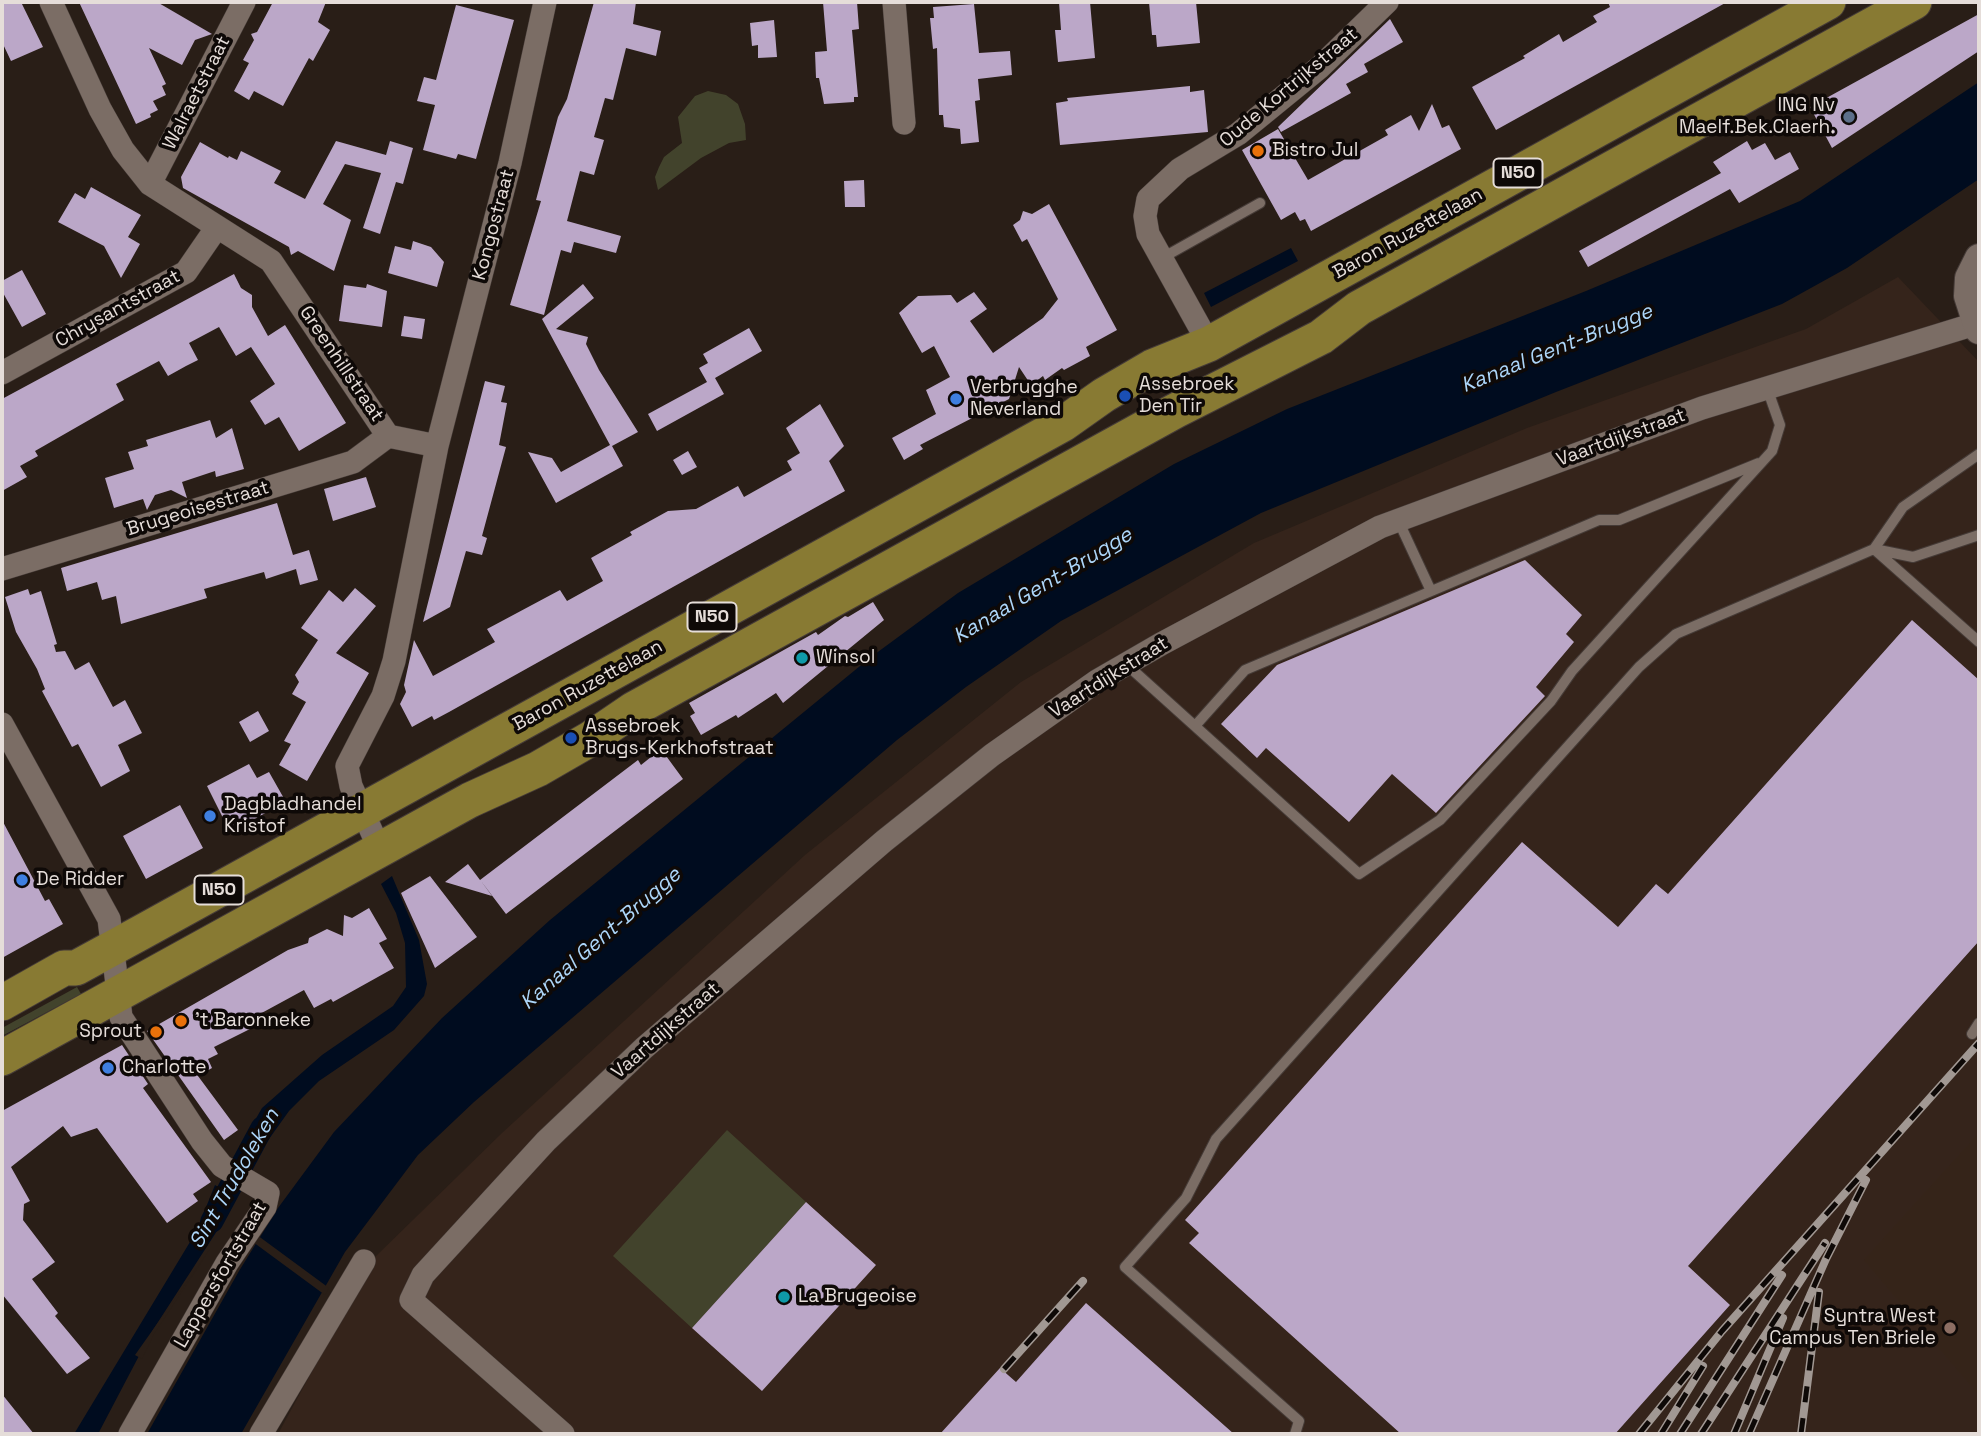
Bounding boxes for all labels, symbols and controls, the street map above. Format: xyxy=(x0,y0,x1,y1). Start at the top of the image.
street label: Oude Kortrijkstraat xyxy=(1215,24,1363,152)
street label: Walraetstraat xyxy=(159,32,235,154)
place label: ING Nv Maelf.Bek.Claerh. xyxy=(1679,95,1835,139)
marker: ING Nv Maelf.Bek.Claerh. xyxy=(1841,109,1857,125)
place label: Bistro Jul xyxy=(1272,140,1358,162)
marker: Bistro Jul xyxy=(1250,143,1266,159)
road number: N50 xyxy=(1494,158,1542,188)
street label: Kongostraat xyxy=(468,167,520,283)
street label: Baron Ruzettelaan xyxy=(1329,183,1487,285)
street label: Chrysantstraat xyxy=(52,265,184,353)
water label: Kanaal Gent-Brugge xyxy=(1458,299,1656,399)
street label: Greenhillstraat xyxy=(294,302,388,426)
place label: Assebroek Den Tir xyxy=(1139,374,1235,418)
place label: Verbrugghe Neverland xyxy=(970,377,1078,421)
marker: Assebroek Den Tir xyxy=(1117,388,1133,404)
marker: Verbrugghe Neverland xyxy=(948,391,964,407)
street label: Vaartdijkstraat xyxy=(1553,404,1689,472)
street label: Brugeoisestraat xyxy=(124,476,272,542)
water label: Kanaal Gent-Brugge xyxy=(949,523,1137,649)
road number: N50 xyxy=(688,602,736,632)
street label: Vaartdijkstraat xyxy=(1046,632,1172,724)
street label: Baron Ruzettelaan xyxy=(509,635,667,737)
place label: Winsol xyxy=(816,647,875,669)
marker: Winsol xyxy=(794,650,810,666)
place label: Assebroek Brugs-Kerkhofstraat xyxy=(585,716,774,760)
marker: Assebroek Brugs-Kerkhofstraat xyxy=(563,730,579,746)
place label: Dagbladhandel Kristof xyxy=(224,794,362,838)
marker: Dagbladhandel Kristof xyxy=(202,808,218,824)
water label: Kanaal Gent-Brugge xyxy=(516,862,686,1016)
place label: De Ridder xyxy=(36,869,124,891)
marker: De Ridder xyxy=(14,872,30,888)
road number: N50 xyxy=(194,876,244,904)
street label: Vaartdijkstraat xyxy=(607,978,725,1084)
place label: 't Baronneke xyxy=(195,1010,311,1032)
marker: 't Baronneke xyxy=(173,1013,189,1029)
place label: Sprout xyxy=(79,1021,142,1043)
marker: Sprout xyxy=(148,1024,164,1040)
place label: Charlotte xyxy=(122,1057,206,1079)
marker: Charlotte xyxy=(100,1060,116,1076)
water label: Sint Trudoleken xyxy=(185,1105,285,1253)
street label: Lappersfortstraat xyxy=(170,1198,272,1352)
place label: La Brugeoise xyxy=(798,1286,917,1308)
marker: La Brugeoise xyxy=(776,1289,792,1305)
place label: Syntra West Campus Ten Briele xyxy=(1769,1306,1936,1350)
marker: Syntra West Campus Ten Briele xyxy=(1942,1320,1958,1336)

